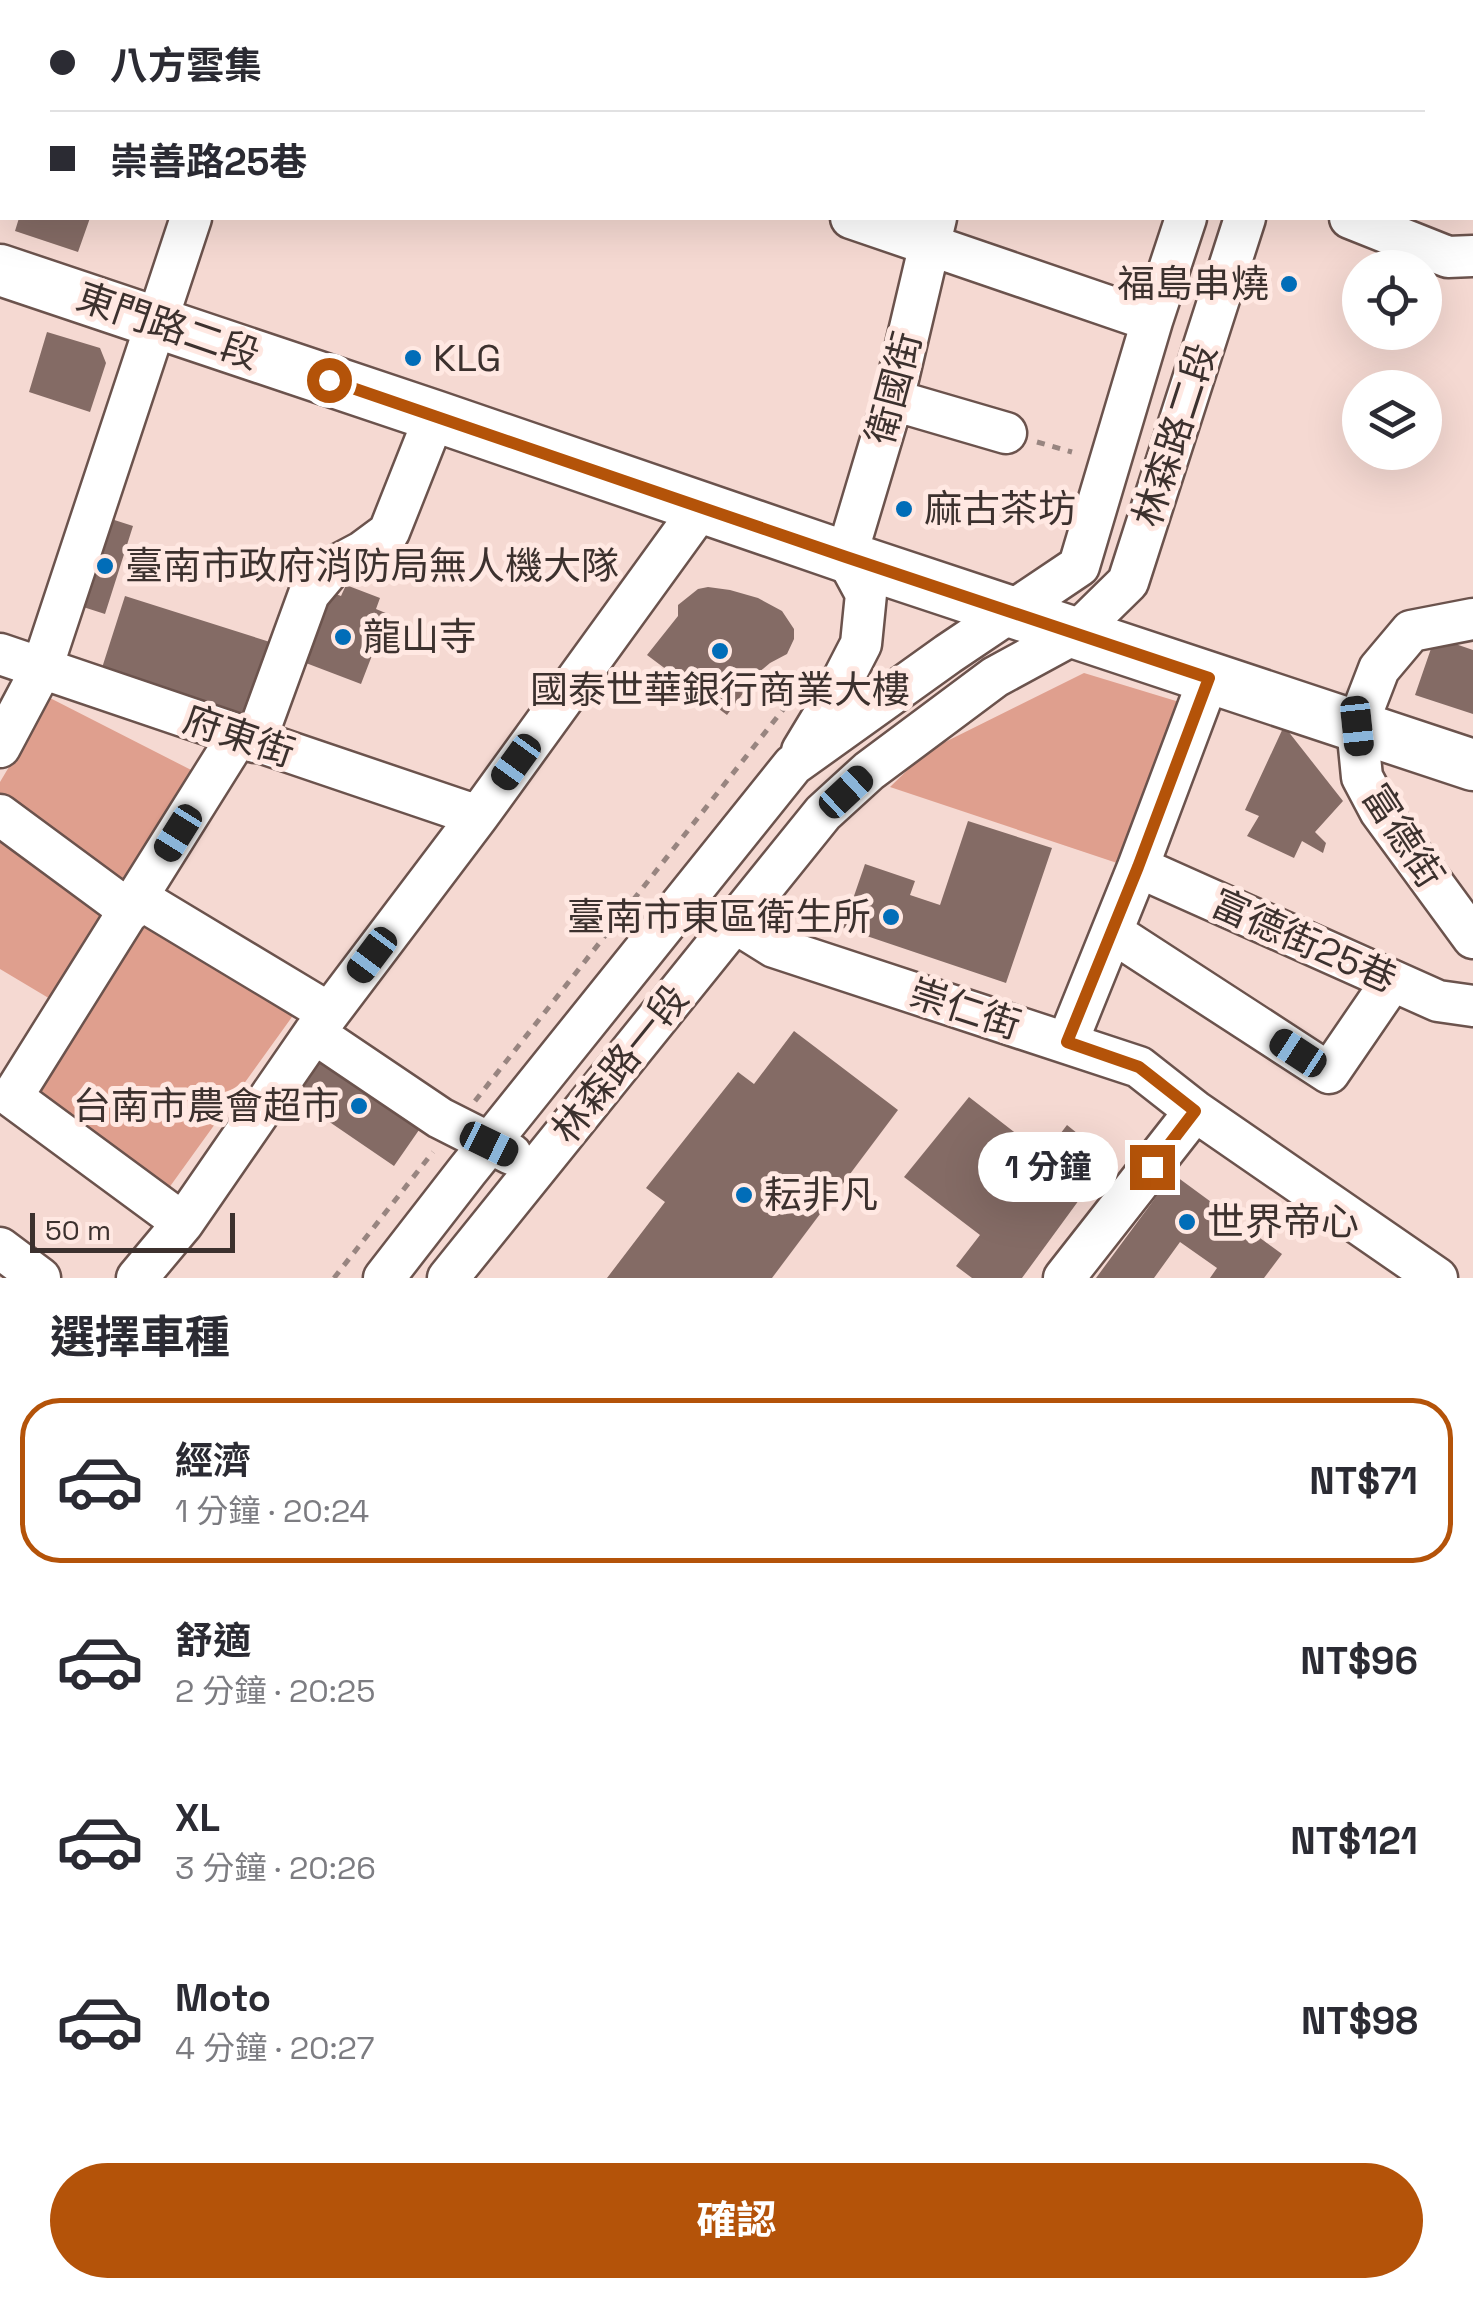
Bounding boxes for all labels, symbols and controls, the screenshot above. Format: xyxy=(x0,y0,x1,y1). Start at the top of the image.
text: 八方雲集 xyxy=(110,42,262,90)
text: 崇善路25巷 xyxy=(110,138,307,186)
map controls xyxy=(1342,250,1442,470)
button: locate xyxy=(1342,250,1442,350)
place label: 福島串燒 xyxy=(1117,260,1269,308)
street label: 東門路二段 xyxy=(70,272,266,380)
marker: 福島串燒 xyxy=(1278,273,1300,295)
street label: 衛國街 xyxy=(856,327,932,449)
place label: KLG xyxy=(433,334,501,382)
street label: 林森路二段 xyxy=(1123,337,1227,533)
marker: KLG xyxy=(402,347,424,369)
route start xyxy=(307,358,352,403)
button: layers xyxy=(1342,370,1442,470)
place label: 麻古茶坊 xyxy=(924,485,1076,533)
marker: 麻古茶坊 xyxy=(893,498,915,520)
place label: 臺南市政府消防局無人機大隊 xyxy=(125,542,619,590)
marker: 臺南市政府消防局無人機大隊 xyxy=(94,555,116,577)
place label: 龍山寺 xyxy=(363,613,477,661)
marker: 龍山寺 xyxy=(332,626,354,648)
marker: 國泰世華銀行商業大樓 xyxy=(709,640,731,662)
place label: 國泰世華銀行商業大樓 xyxy=(530,666,910,714)
street label: 府東街 xyxy=(177,695,301,777)
car xyxy=(1339,695,1375,757)
car xyxy=(486,729,546,795)
car xyxy=(814,761,878,823)
street label: 富德街 xyxy=(1352,775,1454,897)
car xyxy=(149,800,207,866)
street label: 富德街25巷 xyxy=(1204,879,1404,1003)
place label: 臺南市東區衛生所 xyxy=(567,893,871,941)
marker: 臺南市東區衛生所 xyxy=(880,906,902,928)
car xyxy=(342,922,402,988)
street label: 崇仁街 xyxy=(903,969,1027,1049)
street label: 林森路一段 xyxy=(542,975,698,1153)
car xyxy=(1265,1024,1331,1082)
place label: 台南市農會超市 xyxy=(73,1082,339,1130)
marker: 台南市農會超市 xyxy=(348,1095,370,1117)
car xyxy=(455,1117,523,1171)
callout: 1 分鐘 xyxy=(977,1132,1117,1202)
route end xyxy=(1130,1145,1175,1190)
text: 1 分鐘 xyxy=(1005,1147,1091,1187)
place label: 耘非凡 xyxy=(764,1171,878,1219)
marker: 耘非凡 xyxy=(733,1184,755,1206)
place label: 世界帝心 xyxy=(1207,1198,1359,1246)
scale bar xyxy=(30,1208,235,1252)
marker: 世界帝心 xyxy=(1176,1211,1198,1233)
text: 50 m xyxy=(45,1212,111,1248)
text: 選擇車種 xyxy=(50,1309,230,1366)
icon: car xyxy=(55,1436,145,1526)
text: 經濟 xyxy=(175,1437,251,1485)
text: NT$71 xyxy=(1309,1457,1418,1505)
text: 1 分鐘 · 20:24 xyxy=(175,1491,369,1531)
icon: car xyxy=(55,1616,145,1706)
text: 舒適 xyxy=(175,1617,251,1665)
text: NT$96 xyxy=(1300,1637,1418,1685)
text: 2 分鐘 · 20:25 xyxy=(175,1671,375,1711)
text: XL xyxy=(175,1794,220,1842)
icon: car xyxy=(55,1796,145,1886)
text: NT$121 xyxy=(1290,1817,1418,1865)
text: 3 分鐘 · 20:26 xyxy=(175,1848,376,1888)
text: Moto xyxy=(175,1974,271,2022)
icon: car xyxy=(55,1976,145,2066)
text: NT$98 xyxy=(1301,1997,1418,2045)
text: 4 分鐘 · 20:27 xyxy=(175,2028,375,2068)
button: 確認 xyxy=(50,2163,1423,2278)

